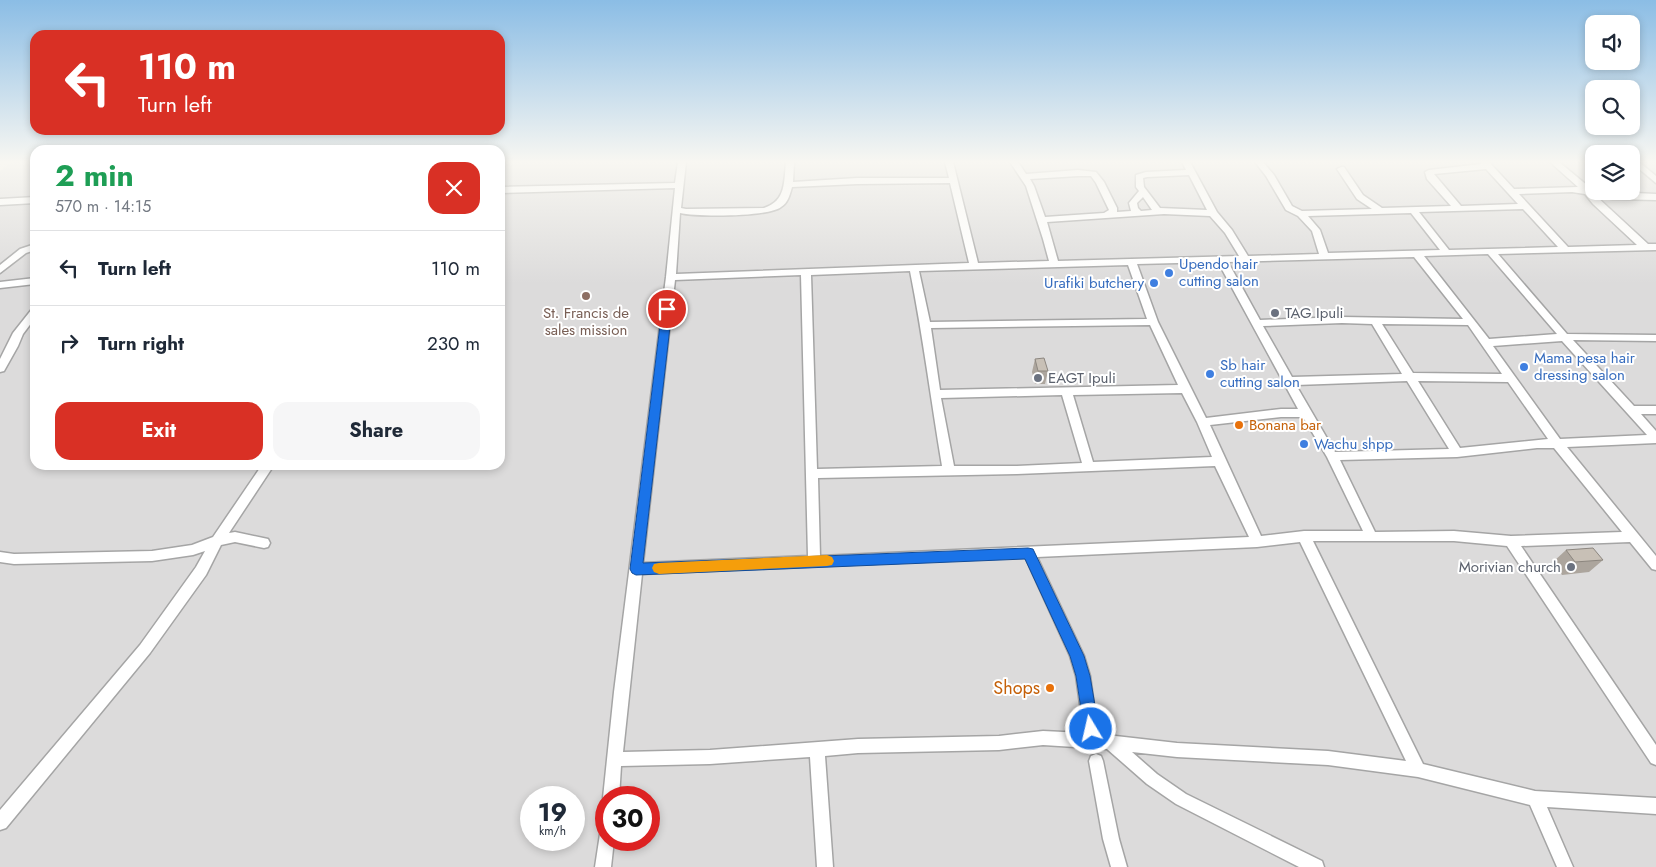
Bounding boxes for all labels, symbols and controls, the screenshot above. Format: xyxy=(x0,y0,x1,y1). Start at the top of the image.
map controls xyxy=(1585,15,1640,200)
button: sound xyxy=(1585,15,1640,70)
text: 110 m xyxy=(138,42,236,92)
icon: left xyxy=(55,50,120,115)
button: search xyxy=(1585,80,1640,135)
text: Turn left xyxy=(138,88,212,120)
button: layers xyxy=(1585,145,1640,200)
text: 2 min xyxy=(55,154,134,197)
button: close xyxy=(428,162,480,214)
text: 570 m · 14:15 xyxy=(55,195,151,218)
place label: Upendo hair cutting salon xyxy=(1179,253,1259,292)
icon: left xyxy=(55,254,83,282)
text: Turn left xyxy=(98,255,171,282)
text: 110 m xyxy=(431,255,480,282)
marker: Upendo hair cutting salon xyxy=(1163,267,1175,279)
place label: Urafiki butchery xyxy=(1044,272,1144,294)
marker: Urafiki butchery xyxy=(1148,277,1160,289)
pin xyxy=(646,288,688,330)
marker: St. Francis de sales mission xyxy=(580,290,592,302)
icon: arrive xyxy=(653,295,681,323)
place label: St. Francis de sales mission xyxy=(543,302,629,341)
place label: TAG Ipuli xyxy=(1285,302,1344,324)
marker: TAG Ipuli xyxy=(1269,307,1281,319)
icon: right xyxy=(55,329,83,357)
text: Turn right xyxy=(98,330,184,357)
text: 230 m xyxy=(427,330,480,357)
place label: Mama pesa hair dressing salon xyxy=(1534,347,1636,386)
place label: Sb hair cutting salon xyxy=(1220,354,1300,393)
marker: Mama pesa hair dressing salon xyxy=(1518,361,1530,373)
place label: EAGT Ipuli xyxy=(1048,367,1116,389)
marker: Sb hair cutting salon xyxy=(1204,368,1216,380)
marker: EAGT Ipuli xyxy=(1032,372,1044,384)
button: Exit xyxy=(55,402,263,460)
button: Share xyxy=(273,402,480,460)
place label: Bonana bar xyxy=(1249,414,1322,436)
marker: Bonana bar xyxy=(1233,419,1245,431)
place label: Wachu shpp xyxy=(1314,433,1393,455)
marker: Wachu shpp xyxy=(1298,438,1310,450)
place label: Morivian church xyxy=(1459,556,1561,578)
marker: Morivian church xyxy=(1565,561,1577,573)
place label: Shops xyxy=(993,675,1040,701)
marker: Shops xyxy=(1044,682,1056,694)
position arrow xyxy=(1064,702,1116,754)
speed limit sign: 30 xyxy=(595,786,660,851)
text: 19 xyxy=(538,794,567,830)
text: km/h xyxy=(539,822,566,840)

